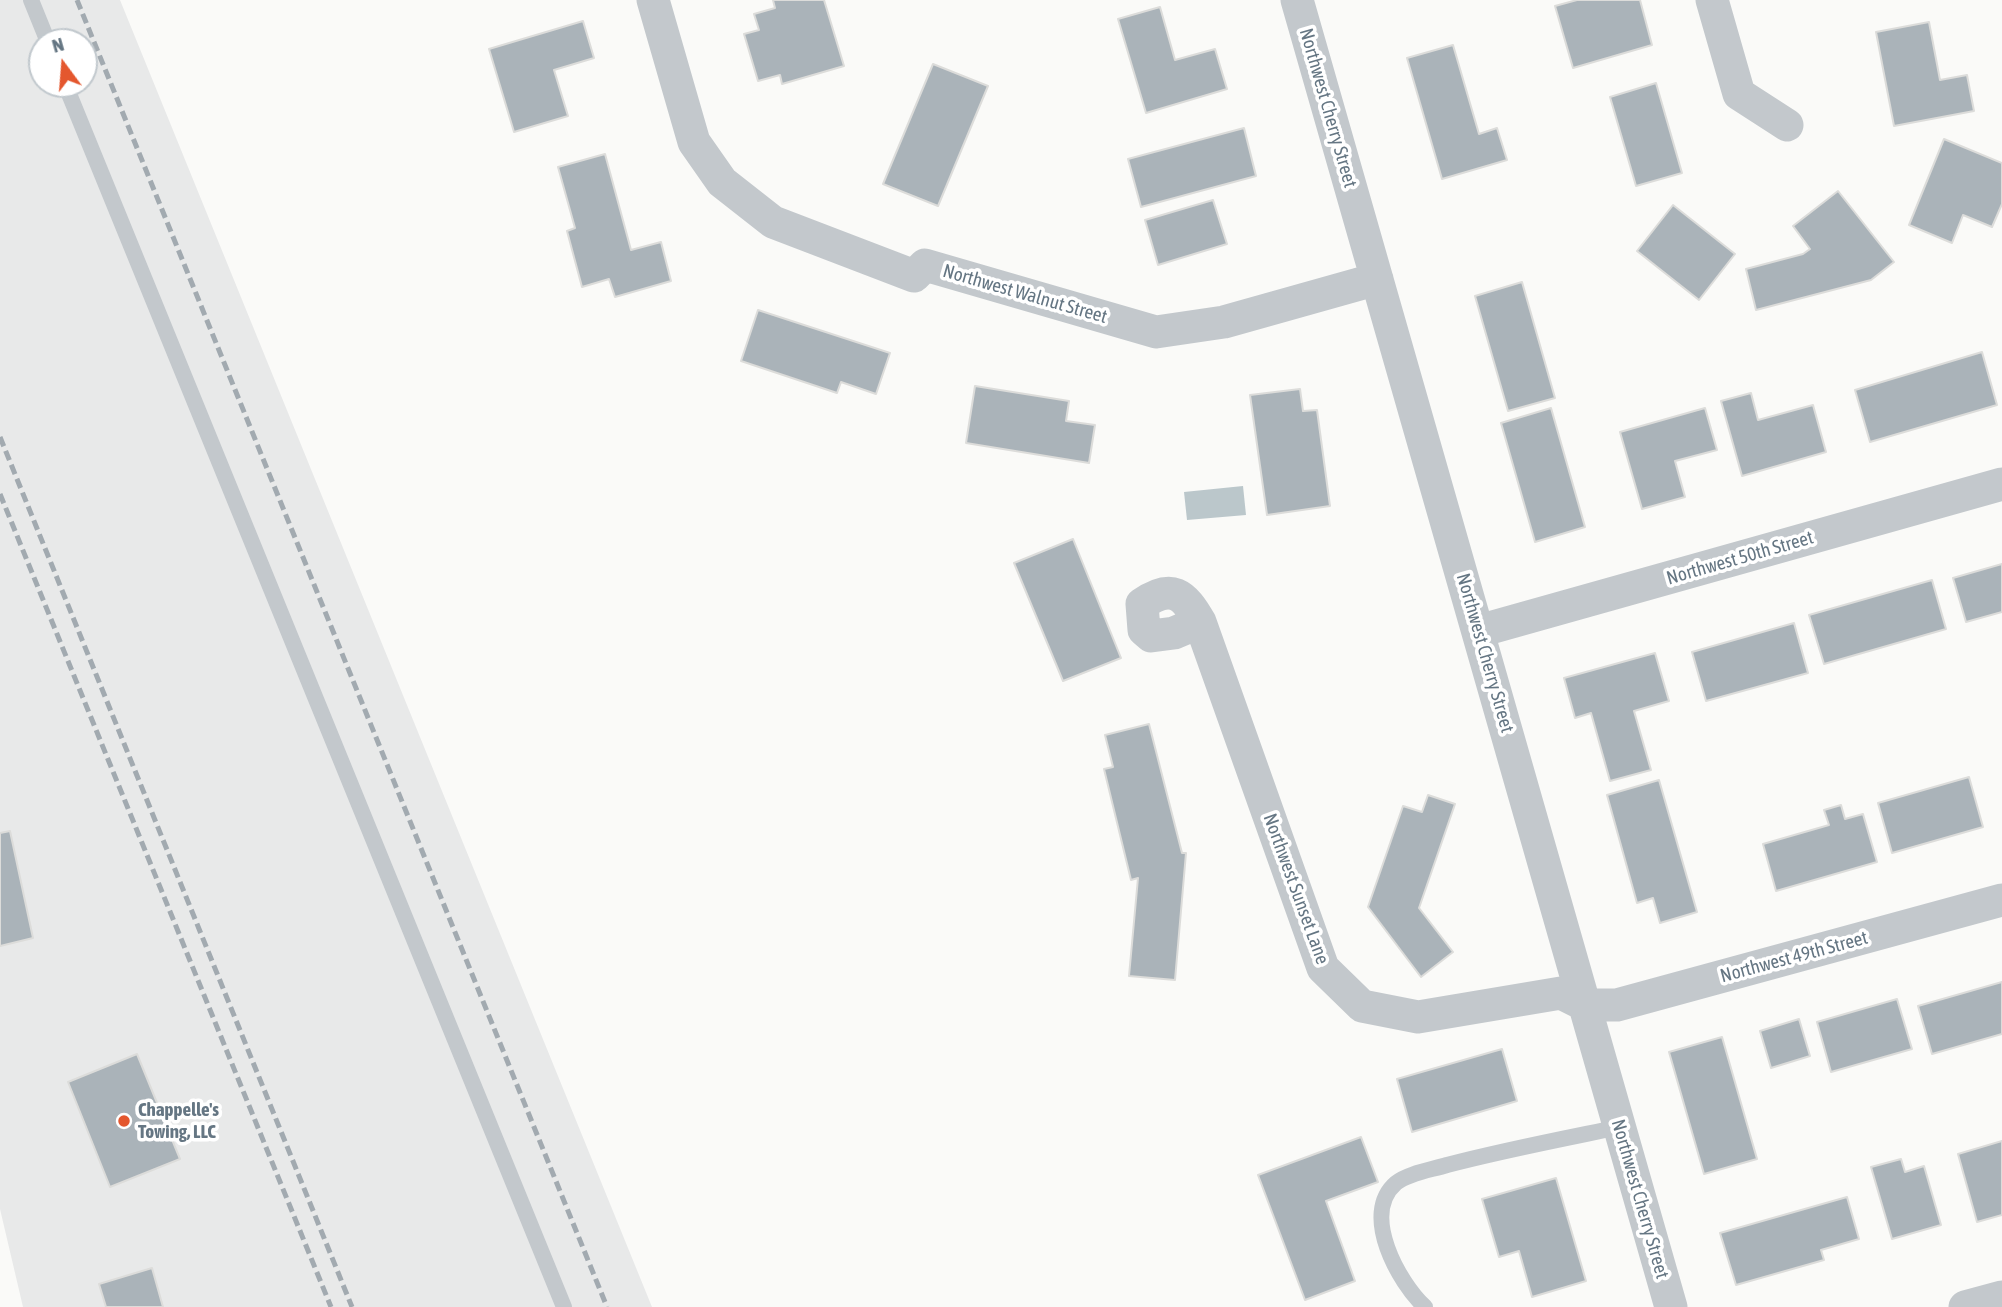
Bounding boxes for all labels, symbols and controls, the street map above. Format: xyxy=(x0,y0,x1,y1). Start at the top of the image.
street label: Northwest Cherry Street xyxy=(1294,26,1362,190)
north arrow xyxy=(28,28,98,98)
text: N xyxy=(49,33,66,57)
street label: Northwest Walnut Street xyxy=(940,260,1110,328)
street label: Northwest 50th Street xyxy=(1664,526,1816,590)
street label: Northwest Cherry Street xyxy=(1451,571,1519,735)
street label: Northwest Sunset Lane xyxy=(1258,811,1334,967)
street label: Northwest 49th Street xyxy=(1718,926,1870,988)
place label: Chappelle's Towing, LLC xyxy=(138,1099,219,1143)
marker: Chappelle's Towing, LLC xyxy=(116,1113,132,1129)
street label: Northwest Cherry Street xyxy=(1606,1117,1674,1281)

